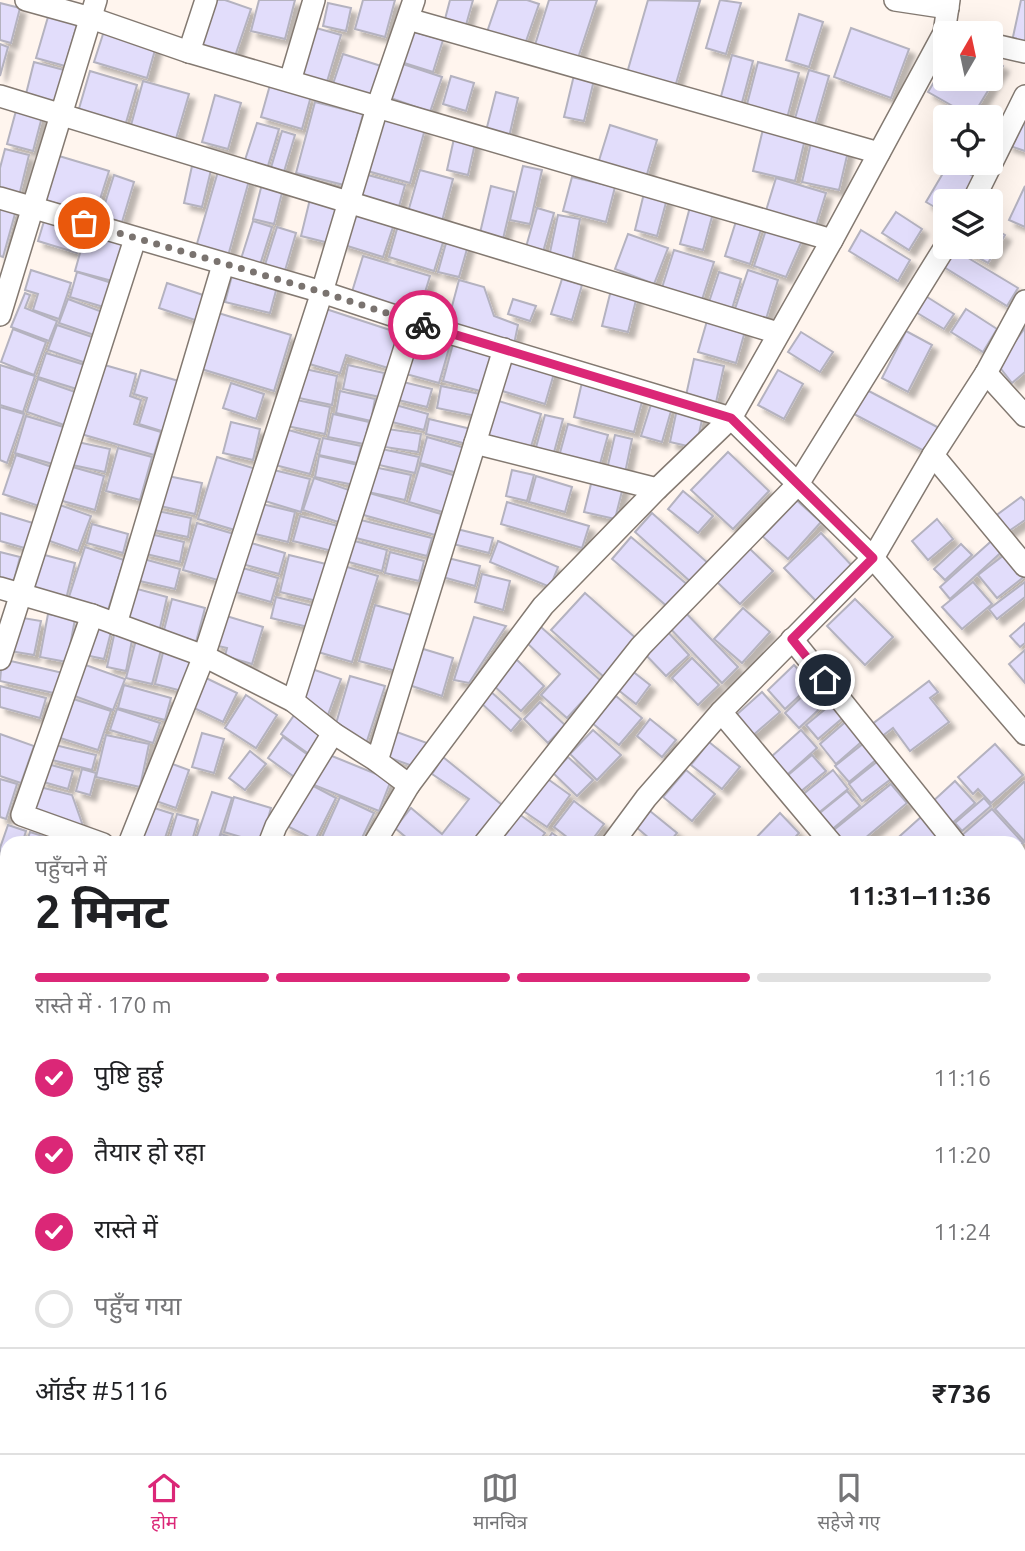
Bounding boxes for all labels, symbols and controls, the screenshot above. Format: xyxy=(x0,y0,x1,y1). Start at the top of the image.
north arrow xyxy=(933,21,1003,91)
map controls xyxy=(933,21,1003,259)
button: locate xyxy=(933,105,1003,175)
button: layers xyxy=(933,189,1003,259)
pin xyxy=(54,193,114,253)
icon: bag xyxy=(65,204,103,242)
courier xyxy=(388,290,458,360)
icon: bike xyxy=(404,306,442,344)
pin xyxy=(795,650,855,710)
icon: home xyxy=(806,661,844,699)
text: पहुँचने में xyxy=(35,855,107,880)
text: 11:31–11:36 xyxy=(848,881,991,910)
text: 2 मिनट xyxy=(35,885,168,937)
text: रास्ते में · 170 m xyxy=(35,992,172,1017)
icon: check xyxy=(35,1059,73,1097)
text: पुष्टि हुई xyxy=(94,1060,163,1089)
text: 11:16 xyxy=(933,1065,991,1090)
icon: check xyxy=(35,1136,73,1174)
text: तैयार हो रहा xyxy=(94,1137,205,1166)
text: 11:20 xyxy=(933,1142,991,1167)
icon: check xyxy=(35,1213,73,1251)
text: रास्ते में xyxy=(94,1214,158,1243)
text: 11:24 xyxy=(933,1219,991,1244)
text: पहुँच गया xyxy=(94,1291,182,1320)
text: ऑर्डर #5116 xyxy=(35,1376,168,1405)
text: ₹736 xyxy=(932,1379,991,1408)
tab: होम xyxy=(145,1469,183,1537)
tab: मानचित्र xyxy=(473,1469,527,1537)
tab: सहेजे गए xyxy=(817,1469,880,1537)

